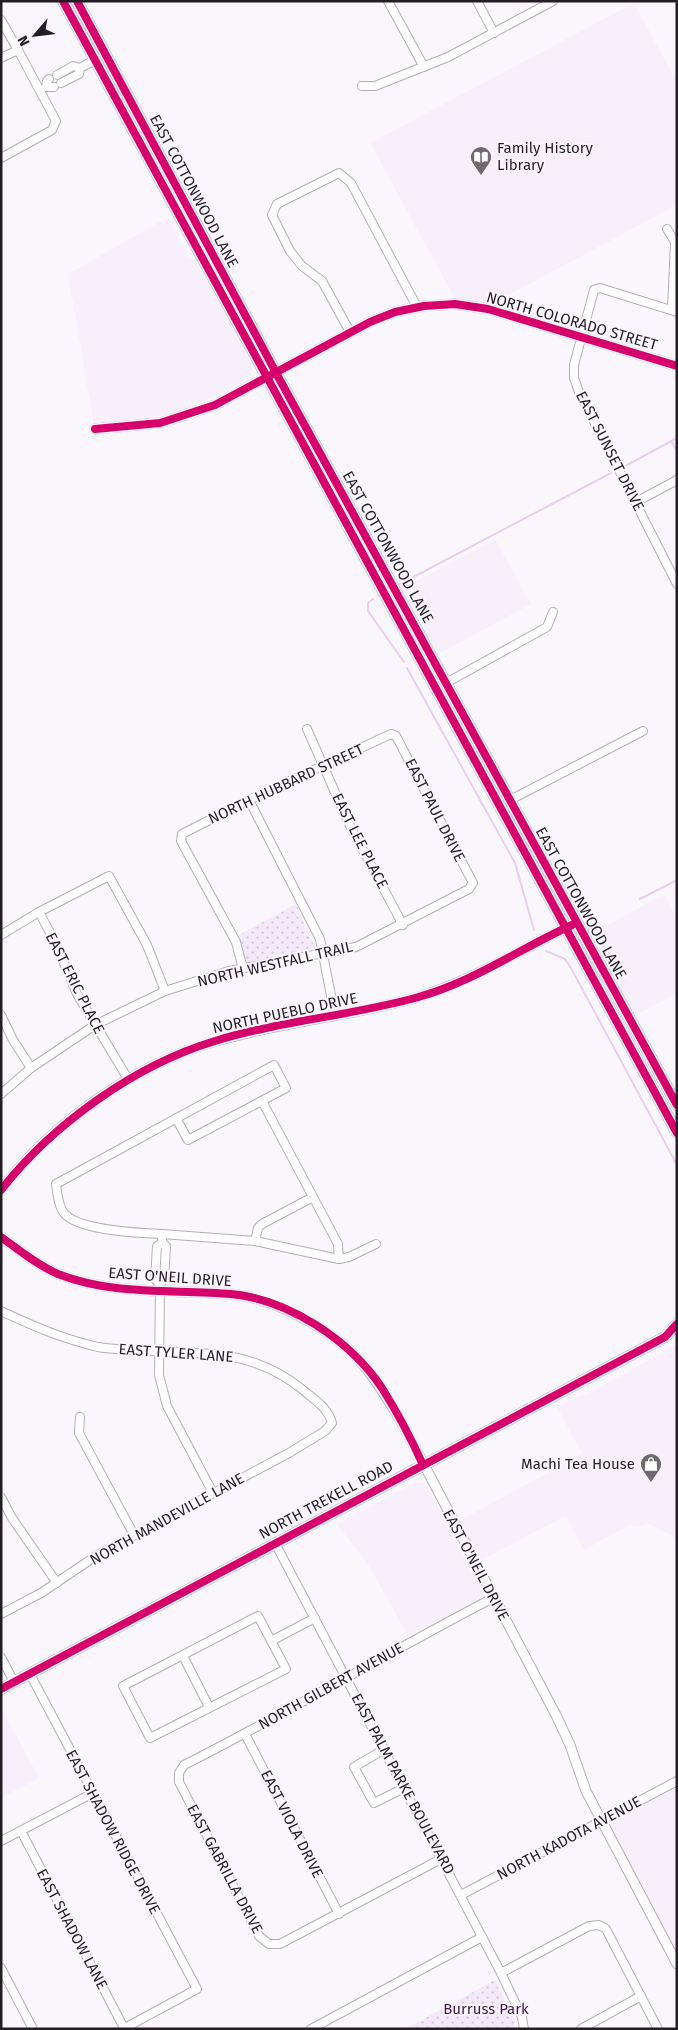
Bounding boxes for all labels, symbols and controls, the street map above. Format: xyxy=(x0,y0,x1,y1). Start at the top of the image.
north arrow xyxy=(10,10,60,60)
text: N xyxy=(14,33,34,49)
street label: EAST COTTONWOOD LANE xyxy=(146,111,242,271)
place label: Family History Library xyxy=(497,139,593,174)
library icon: Family History Library xyxy=(469,145,493,176)
street label: NORTH COLORADO STREET xyxy=(484,288,660,354)
street label: EAST SUNSET DRIVE xyxy=(572,388,648,514)
street label: EAST COTTONWOOD LANE xyxy=(339,468,437,626)
street label: NORTH HUBBARD STREET xyxy=(205,740,367,828)
street label: EAST PAUL DRIVE xyxy=(401,755,469,865)
street label: EAST LEE PLACE xyxy=(328,790,392,892)
street label: EAST COTTONWOOD LANE xyxy=(532,824,630,982)
street label: EAST ERIC PLACE xyxy=(42,929,108,1037)
street label: NORTH WESTFALL TRAIL xyxy=(196,937,355,991)
street label: NORTH PUEBLO DRIVE xyxy=(211,989,359,1037)
street label: EAST O'NEIL DRIVE xyxy=(108,1264,232,1290)
street label: EAST TYLER LANE xyxy=(118,1340,234,1366)
shop icon: Machi Tea House xyxy=(639,1452,663,1483)
place label: Machi Tea House xyxy=(521,1455,635,1473)
street label: NORTH TREKELL ROAD xyxy=(256,1457,396,1543)
street label: NORTH MANDEVILLE LANE xyxy=(87,1469,247,1569)
street label: EAST O'NEIL DRIVE xyxy=(439,1506,513,1624)
street label: NORTH GILBERT AVENUE xyxy=(255,1639,407,1733)
street label: EAST PALM PARKE BOULEVARD xyxy=(348,1690,458,1878)
street label: EAST SHADOW RIDGE DRIVE xyxy=(62,1747,164,1917)
street label: EAST VIOLA DRIVE xyxy=(257,1767,327,1881)
street label: NORTH KADOTA AVENUE xyxy=(494,1792,644,1884)
street label: EAST GABRILLA DRIVE xyxy=(183,1801,267,1937)
street label: EAST SHADOW LANE xyxy=(33,1866,111,1992)
park label: Burruss Park xyxy=(443,2000,529,2018)

